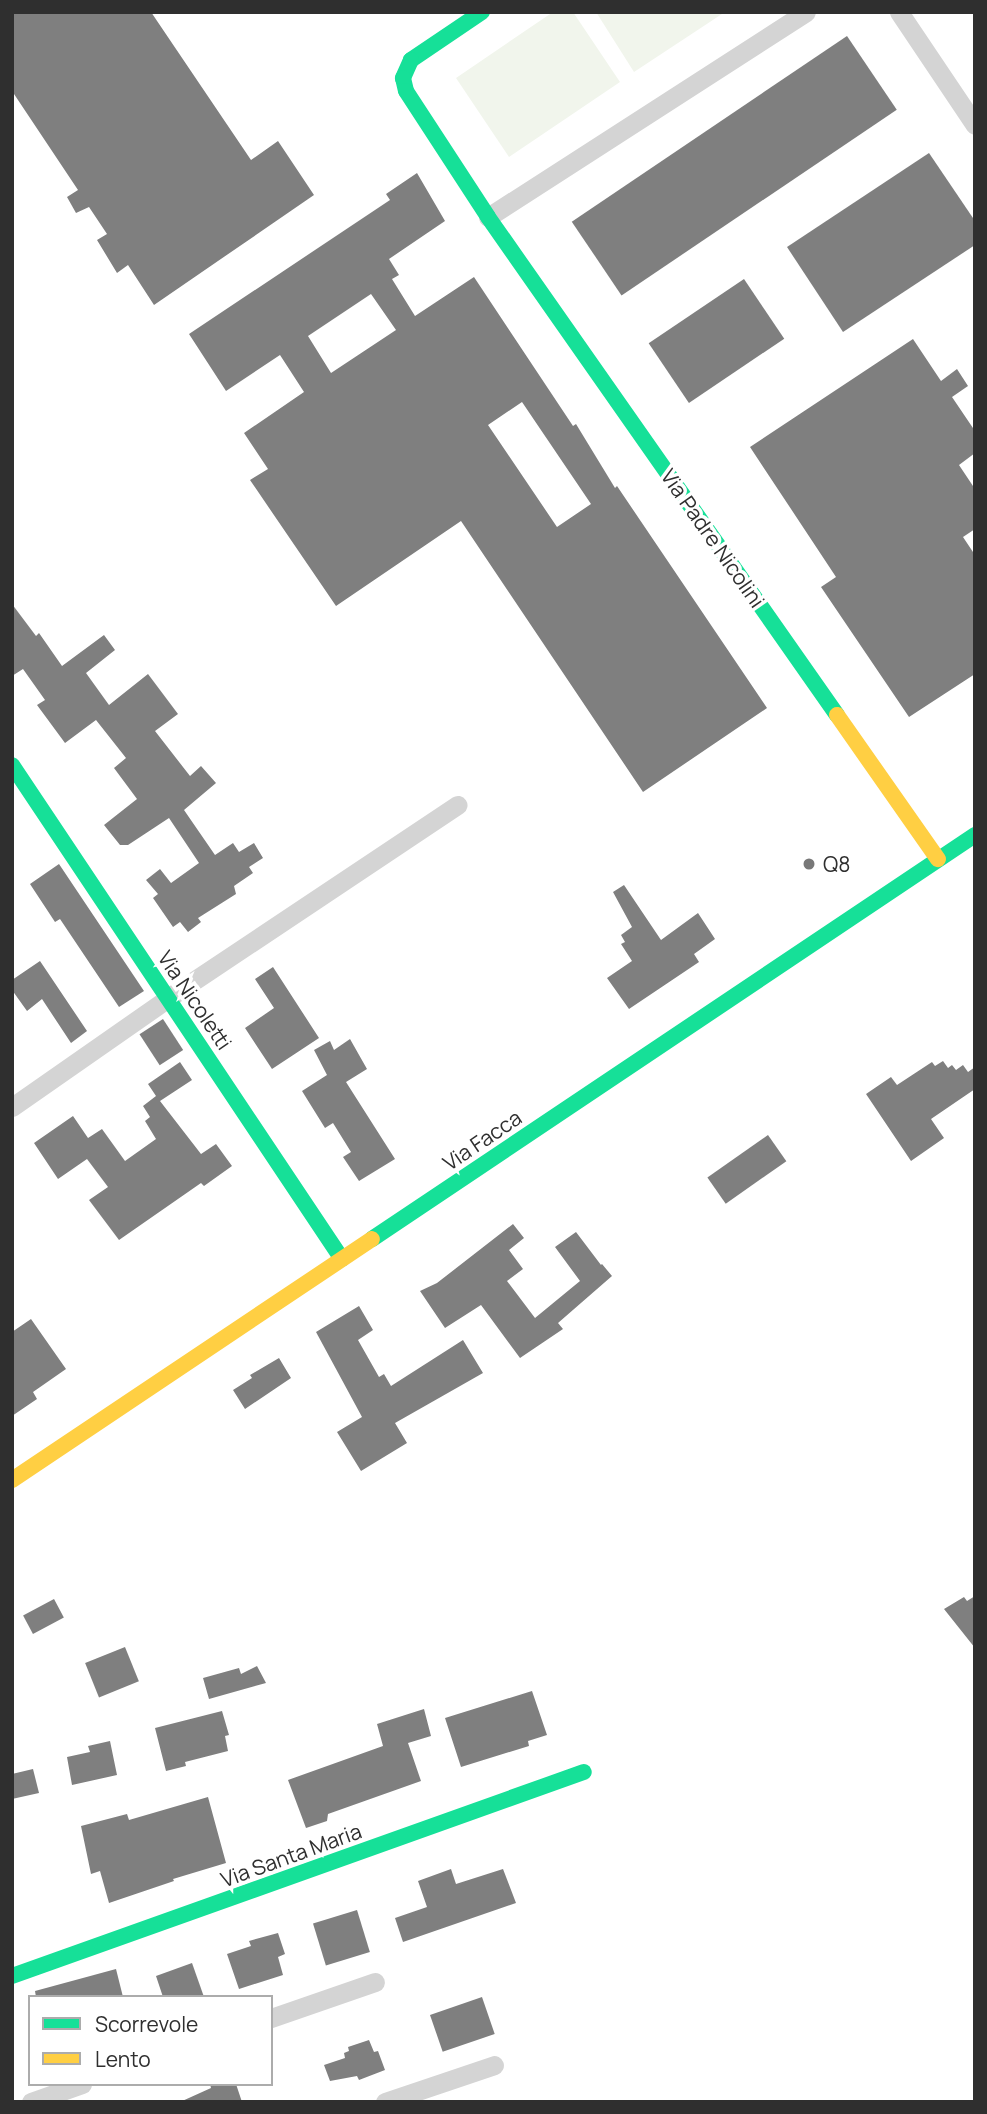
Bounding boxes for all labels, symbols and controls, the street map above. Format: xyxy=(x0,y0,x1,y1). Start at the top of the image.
street label: Via Padre Nicolini xyxy=(656,464,770,612)
place label: Q8 xyxy=(823,851,850,877)
marker: Q8 xyxy=(801,856,817,872)
street label: Via Nicoletti xyxy=(153,946,237,1054)
street label: Via Facca xyxy=(438,1105,526,1175)
street label: Via Santa Maria xyxy=(217,1818,365,1892)
legend xyxy=(28,1995,273,2086)
text: Scorrevole xyxy=(95,2010,198,2038)
text: Lento xyxy=(95,2045,151,2073)

